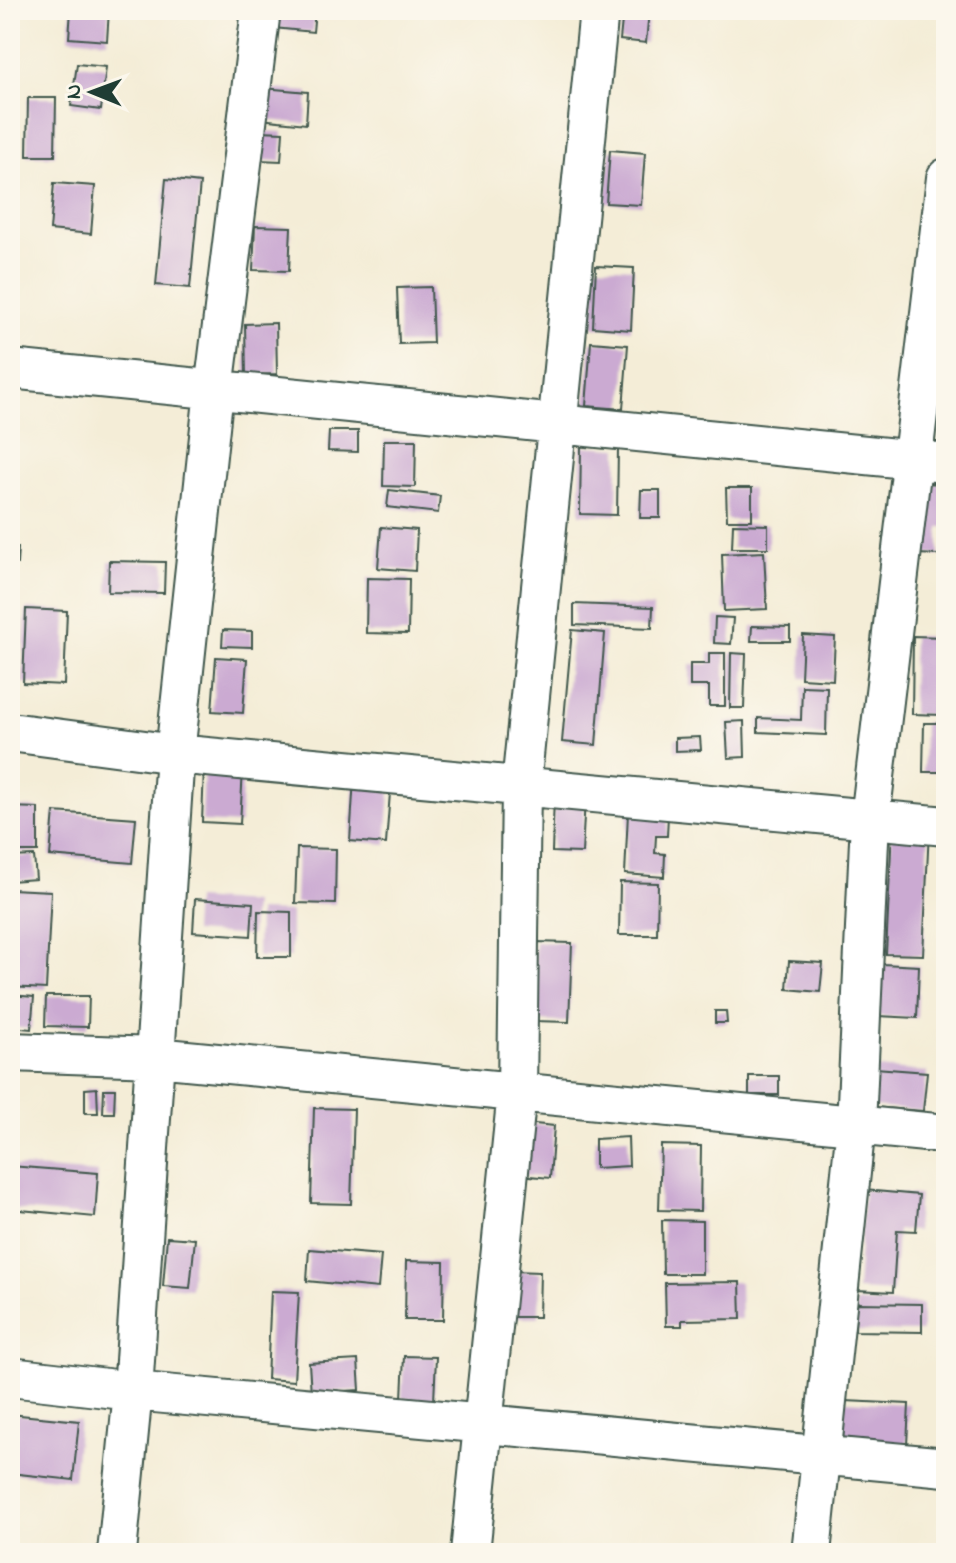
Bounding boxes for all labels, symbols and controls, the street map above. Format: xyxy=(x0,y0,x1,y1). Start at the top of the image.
north arrow xyxy=(52,52,132,132)
text: N xyxy=(59,84,91,99)

